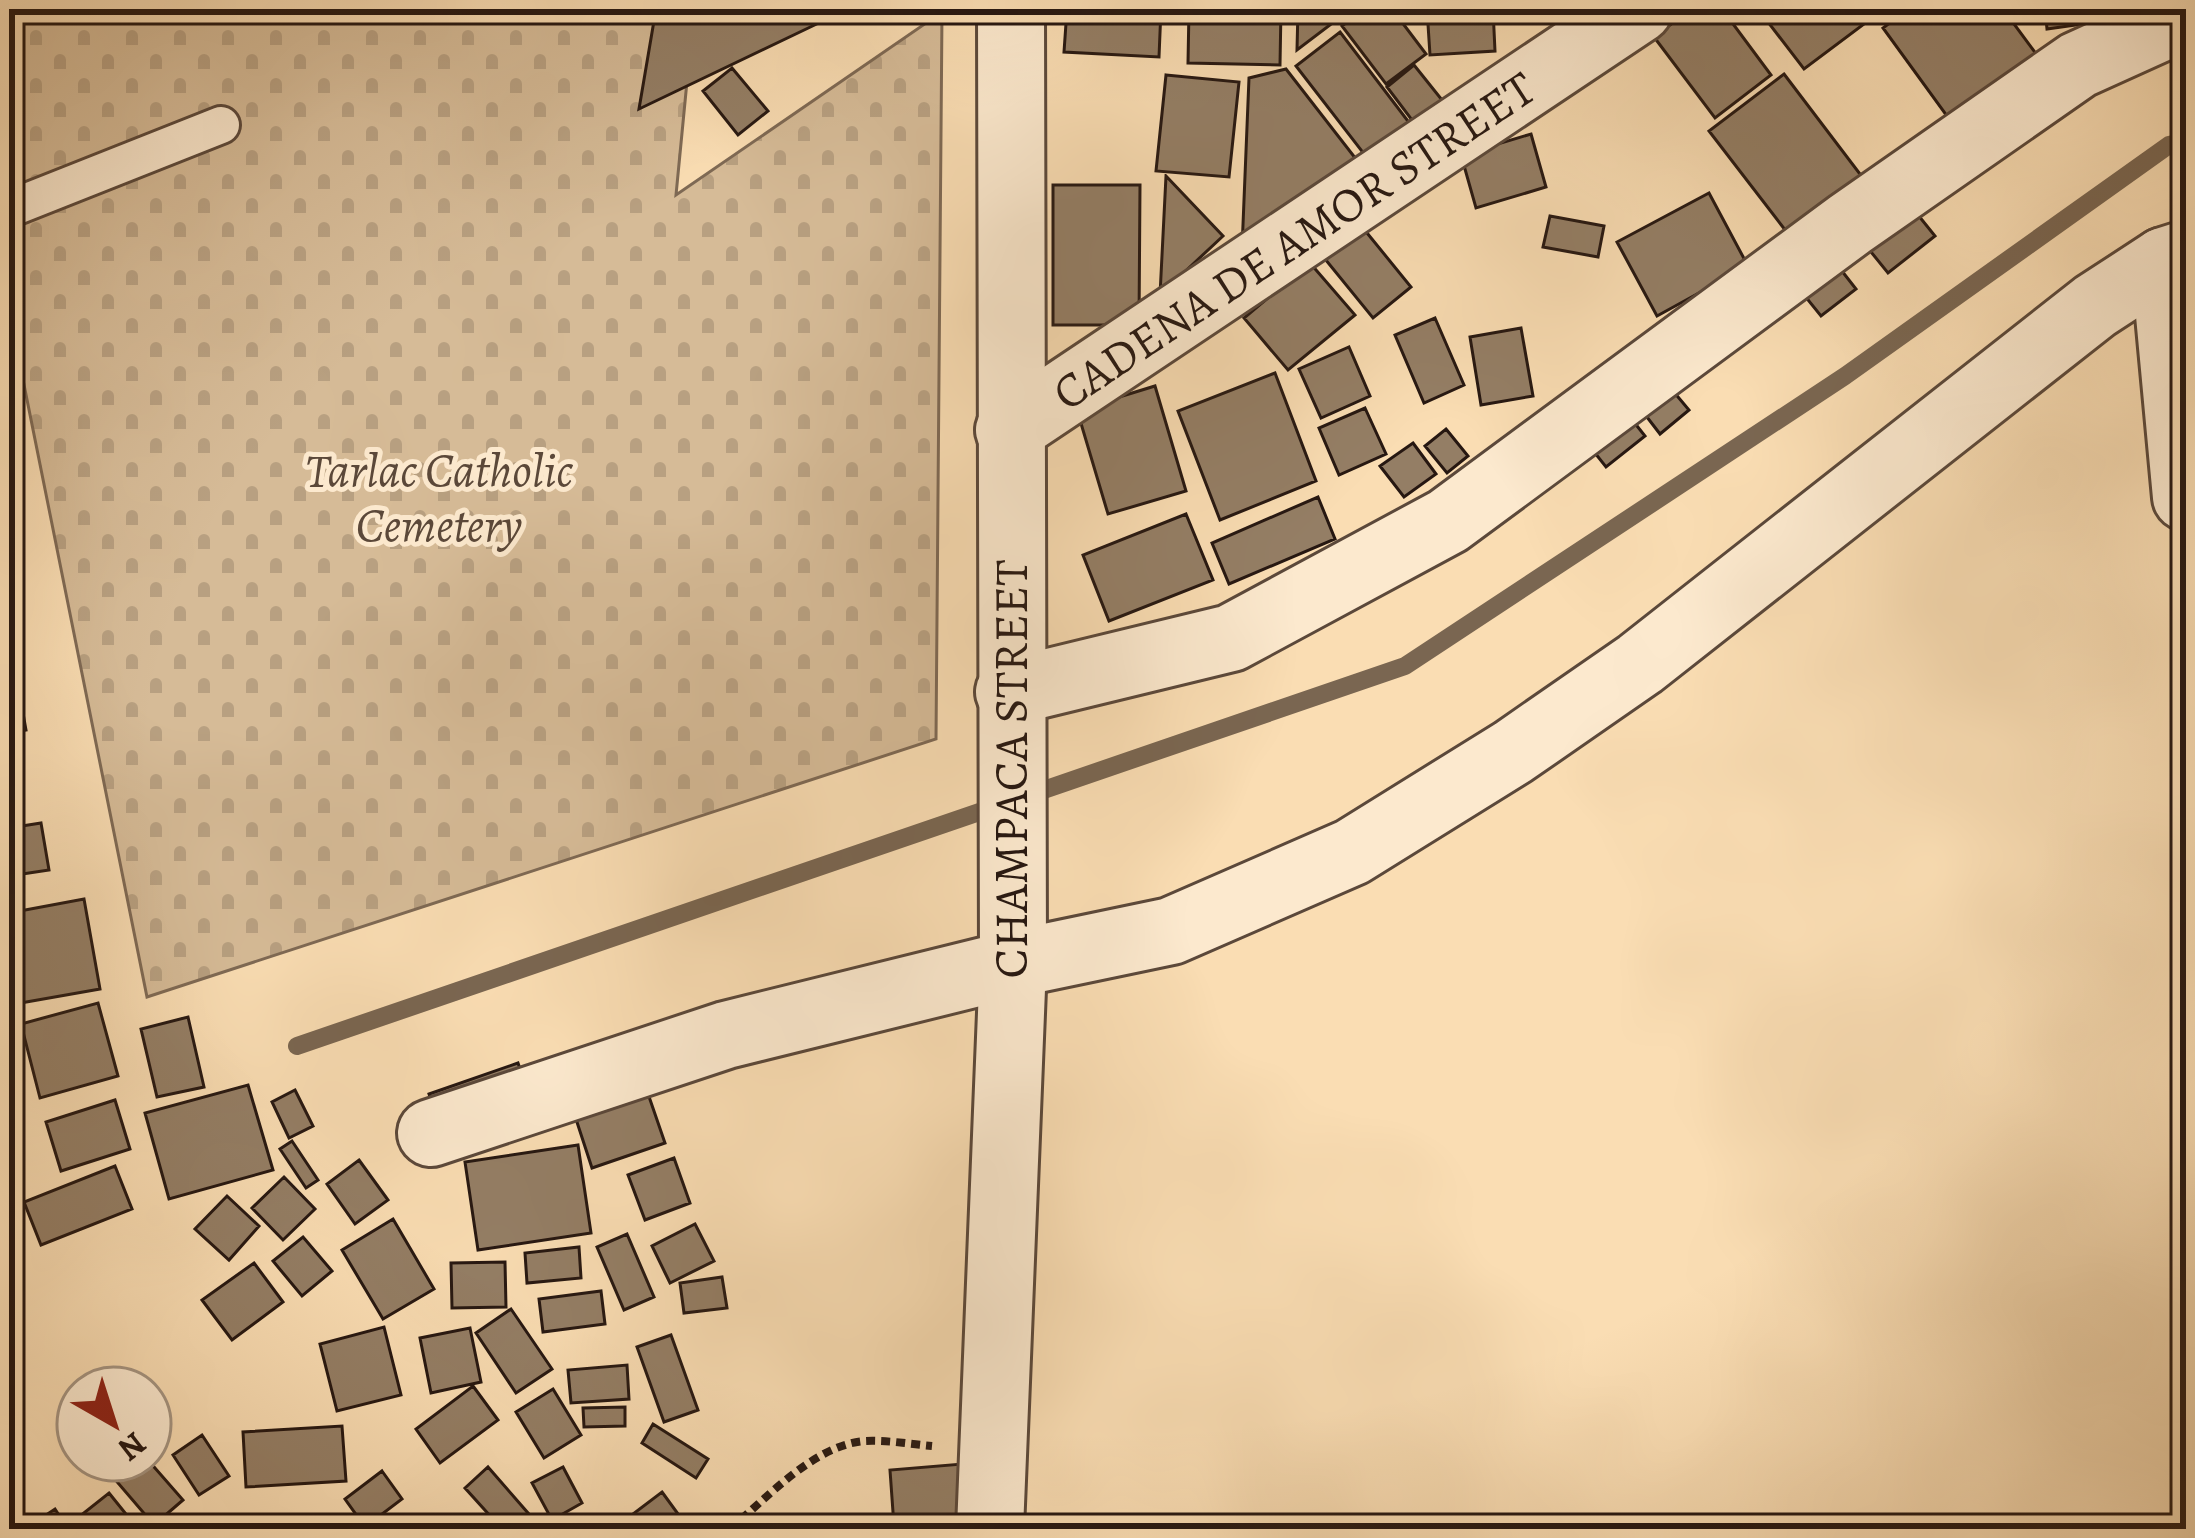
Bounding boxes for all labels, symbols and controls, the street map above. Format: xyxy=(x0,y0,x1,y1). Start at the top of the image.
street label: CADENA DE AMOR STREET xyxy=(1040,56,1548,426)
park label: Tarlac Catholic Cemetery xyxy=(305,437,573,558)
street label: CHAMPACA STREET xyxy=(978,560,1044,978)
north arrow xyxy=(54,1364,174,1484)
text: N xyxy=(109,1422,156,1472)

